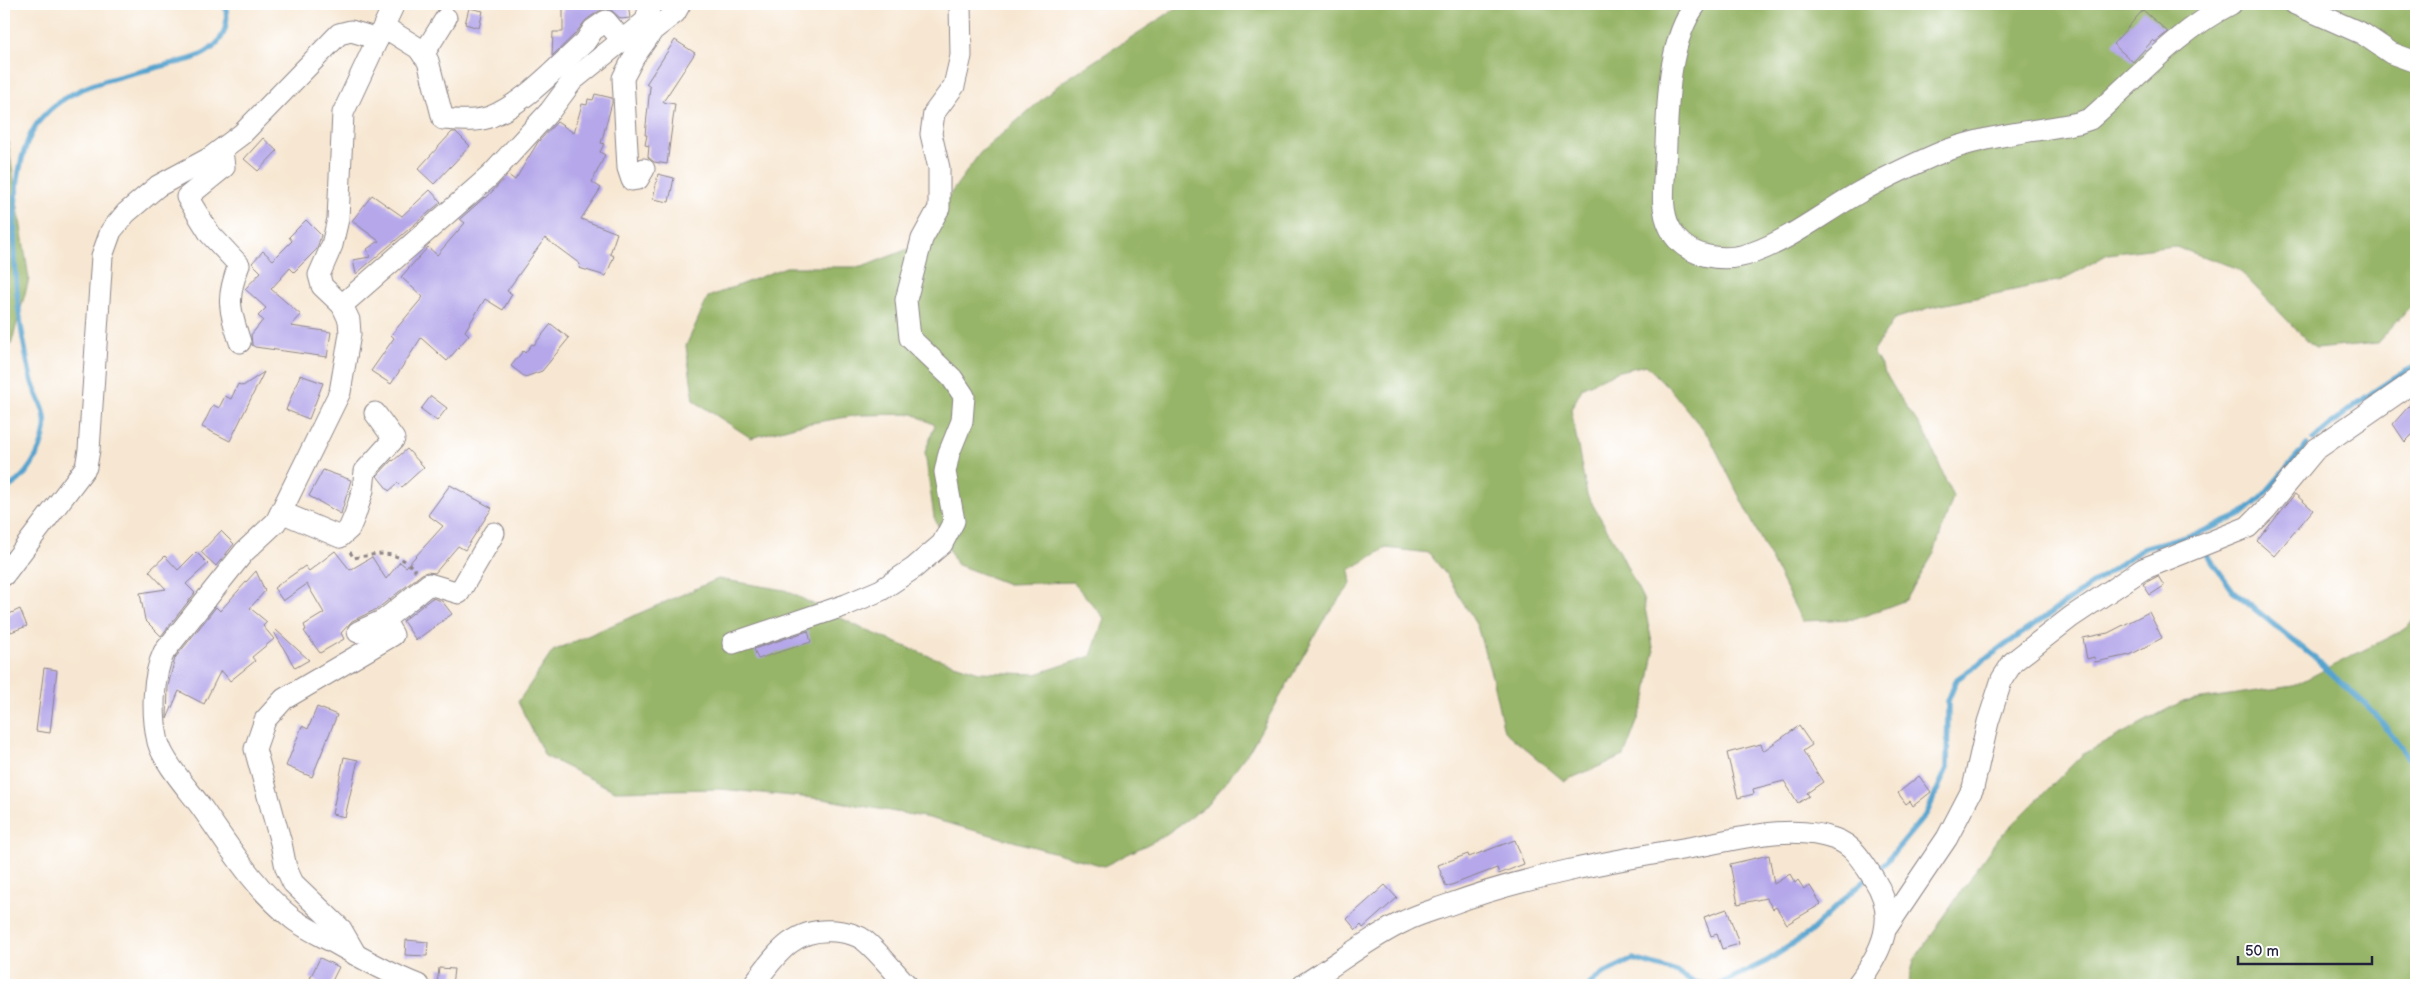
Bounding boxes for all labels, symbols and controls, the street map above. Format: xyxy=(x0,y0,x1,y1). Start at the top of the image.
scale bar xyxy=(2238,934,2371,966)
text: 50 m xyxy=(2245,942,2279,961)

